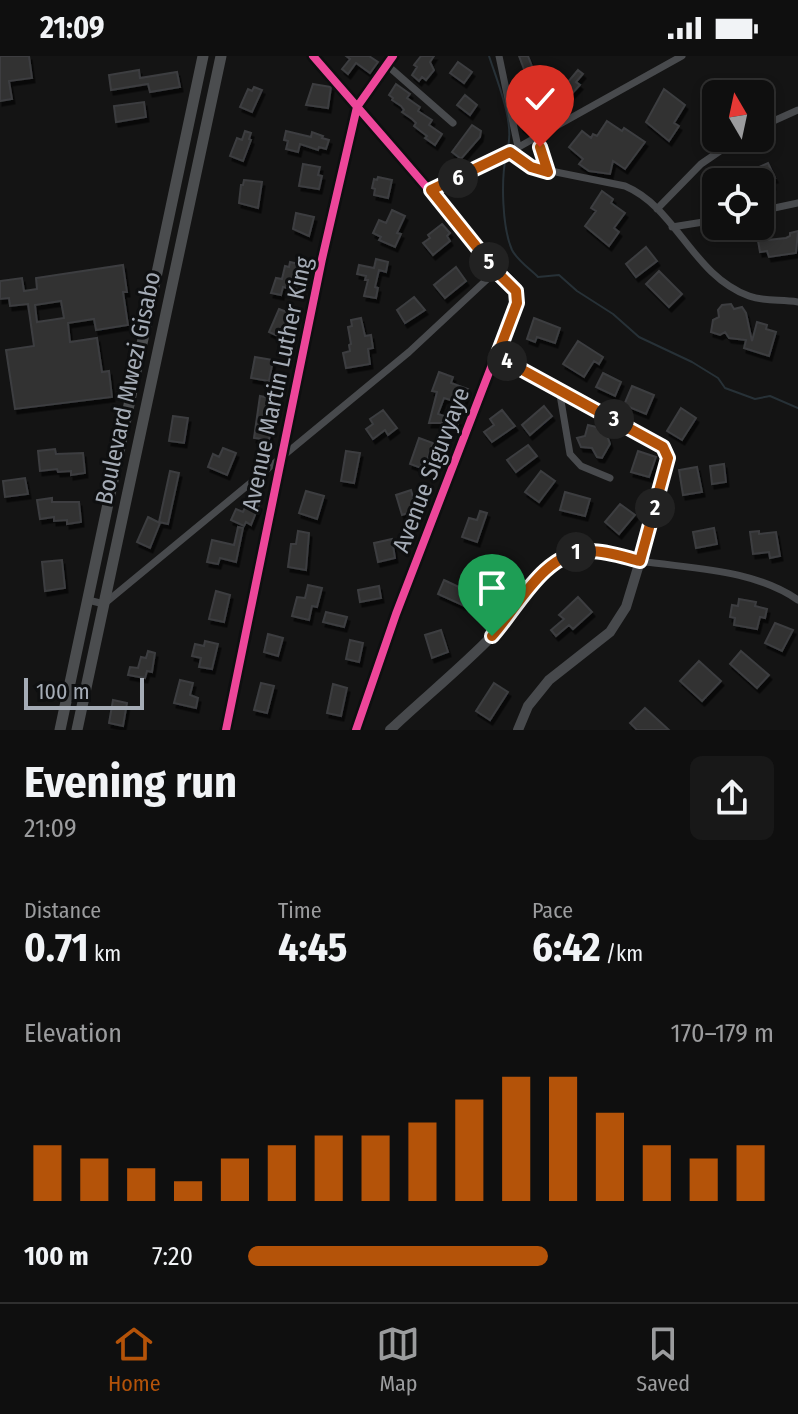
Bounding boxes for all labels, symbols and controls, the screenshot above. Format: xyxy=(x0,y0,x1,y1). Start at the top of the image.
text: 21:09 xyxy=(40,10,105,46)
pin xyxy=(506,65,574,147)
icon: check xyxy=(518,77,562,121)
north arrow xyxy=(702,80,774,152)
map controls xyxy=(702,80,774,240)
pin: 6 xyxy=(438,158,478,198)
text: 6 xyxy=(452,164,464,191)
button: locate xyxy=(702,168,774,240)
pin: 5 xyxy=(469,242,509,282)
text: 5 xyxy=(484,248,494,275)
street label: Avenue Martin Luther King xyxy=(236,254,318,514)
street label: Boulevard Mwezi Gisabo xyxy=(90,269,166,507)
pin: 4 xyxy=(487,341,527,381)
text: 4 xyxy=(501,347,513,374)
street label: Avenue Siguvyaye xyxy=(387,384,475,556)
pin: 3 xyxy=(594,399,634,439)
text: 3 xyxy=(609,405,619,432)
pin: 2 xyxy=(635,488,675,528)
text: 2 xyxy=(650,494,660,521)
pin: 1 xyxy=(556,532,596,572)
text: 1 xyxy=(571,538,581,565)
pin xyxy=(458,554,526,636)
icon: arrive xyxy=(470,566,514,610)
scale bar xyxy=(24,674,144,710)
text: 100 m xyxy=(36,678,90,705)
text: Evening run xyxy=(24,756,237,809)
button: share xyxy=(690,756,774,840)
text: 21:09 xyxy=(24,813,77,844)
text: Distance xyxy=(24,897,101,924)
text: Time xyxy=(278,897,322,924)
text: Pace xyxy=(532,897,573,924)
text: 0.71 xyxy=(24,924,89,972)
text: 4:45 xyxy=(278,924,347,972)
text: 6:42 xyxy=(532,924,601,972)
text: km xyxy=(89,940,121,967)
text: /km xyxy=(601,940,643,967)
text: Elevation xyxy=(24,1018,122,1049)
text: 170–179 m xyxy=(671,1018,774,1049)
text: 100 m xyxy=(24,1241,89,1272)
text: 7:20 xyxy=(152,1241,193,1272)
tab: Home xyxy=(108,1322,161,1397)
tab: Map xyxy=(376,1322,420,1397)
tab: Saved xyxy=(636,1322,690,1397)

